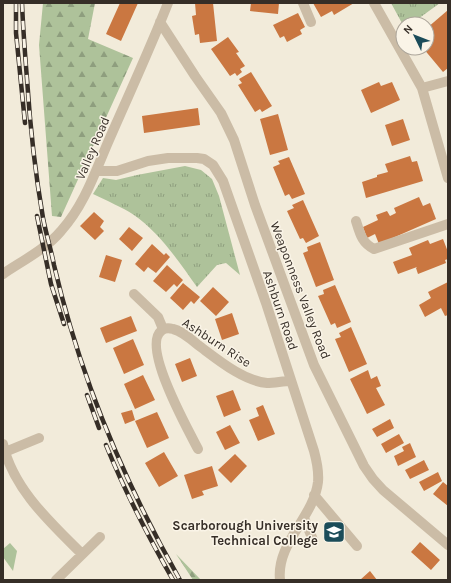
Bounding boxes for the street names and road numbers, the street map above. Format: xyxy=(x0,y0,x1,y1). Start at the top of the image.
street label: Valley Road xyxy=(72,114,112,182)
street label: Weaponness Valley Road xyxy=(267,219,334,361)
street label: Ashburn Road xyxy=(260,268,301,352)
street label: Ashburn Rise xyxy=(180,315,254,370)

